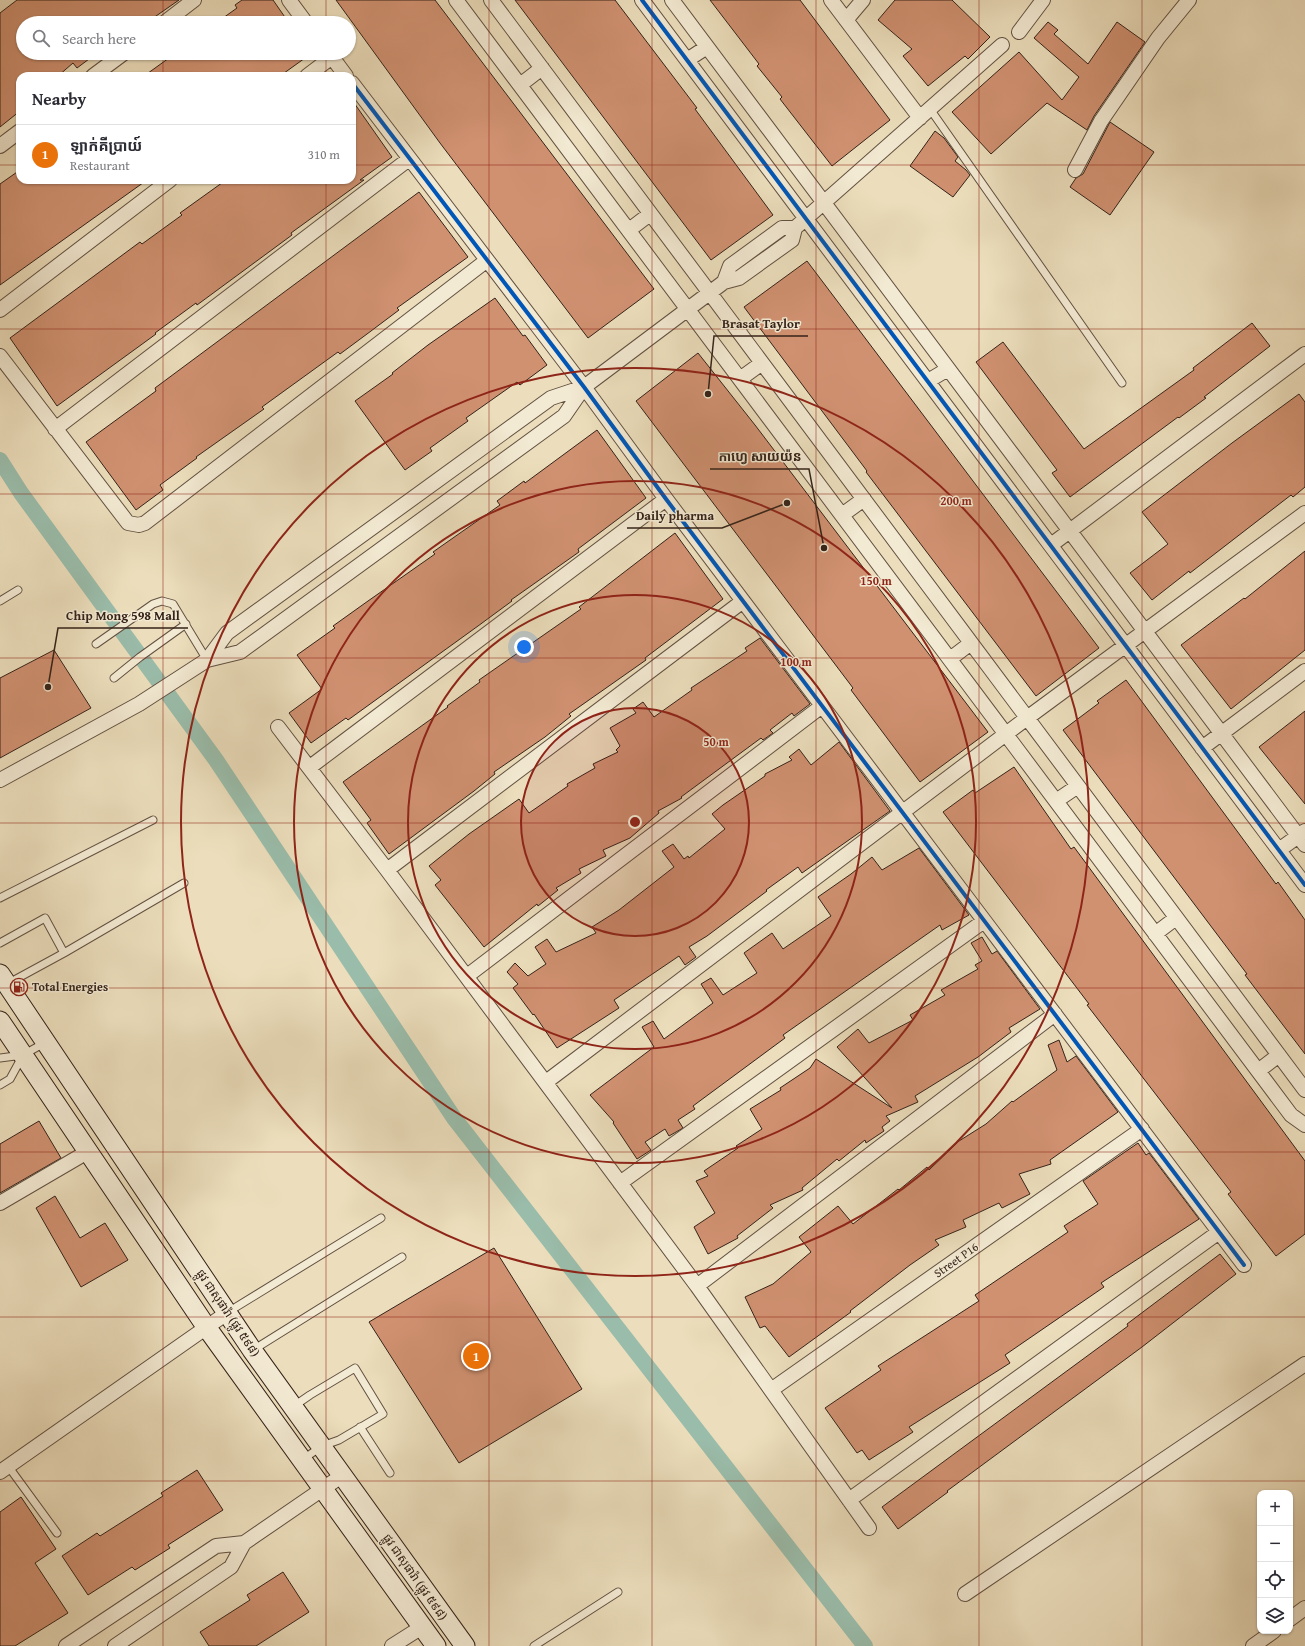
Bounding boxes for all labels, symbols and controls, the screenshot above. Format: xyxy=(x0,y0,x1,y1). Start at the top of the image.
search box xyxy=(16,16,356,60)
icon: search xyxy=(30,27,52,49)
text: Search here xyxy=(62,28,136,49)
text: Nearby xyxy=(32,86,86,111)
text: ឡាក់គីប្រាយ៍ xyxy=(70,135,142,156)
text: 1 xyxy=(42,145,48,164)
text: 310 m xyxy=(308,145,340,164)
text: Restaurant xyxy=(70,156,130,175)
callout: Brasat Taylor xyxy=(714,311,808,336)
text: Brasat Taylor xyxy=(722,314,800,333)
callout: កាហ្វេ សាយយ៉ន xyxy=(710,444,809,469)
text: កាហ្វេ សាយយ៉ន xyxy=(718,447,802,466)
text: 200 m xyxy=(940,492,973,509)
callout: Daily pharma xyxy=(627,503,722,528)
text: Daily pharma xyxy=(636,506,714,525)
text: 150 m xyxy=(860,572,893,589)
callout: Chip Mong 598 Mall xyxy=(58,603,188,628)
text: Chip Mong 598 Mall xyxy=(66,606,180,625)
your location xyxy=(514,637,534,657)
text: 100 m xyxy=(780,653,813,670)
text: 50 m xyxy=(703,733,729,750)
centre of rings xyxy=(628,815,642,829)
fuel station icon: Total Energies xyxy=(9,977,29,997)
place label: Total Energies xyxy=(32,978,108,995)
street label: Street P16 xyxy=(930,1238,982,1281)
street label: ផ្លូវ ជាសុផារ៉ា (ផ្លូវ ៥៩៨) xyxy=(191,1266,264,1361)
pin: 1 xyxy=(463,1341,489,1371)
map controls xyxy=(1257,1490,1293,1634)
button: + xyxy=(1257,1490,1293,1526)
button: − xyxy=(1257,1526,1293,1562)
street label: ផ្លូវ ជាសុផារ៉ា (ផ្លូវ ៥៩៨) xyxy=(377,1530,452,1625)
button: locate xyxy=(1257,1562,1293,1598)
button: layers xyxy=(1257,1598,1293,1634)

